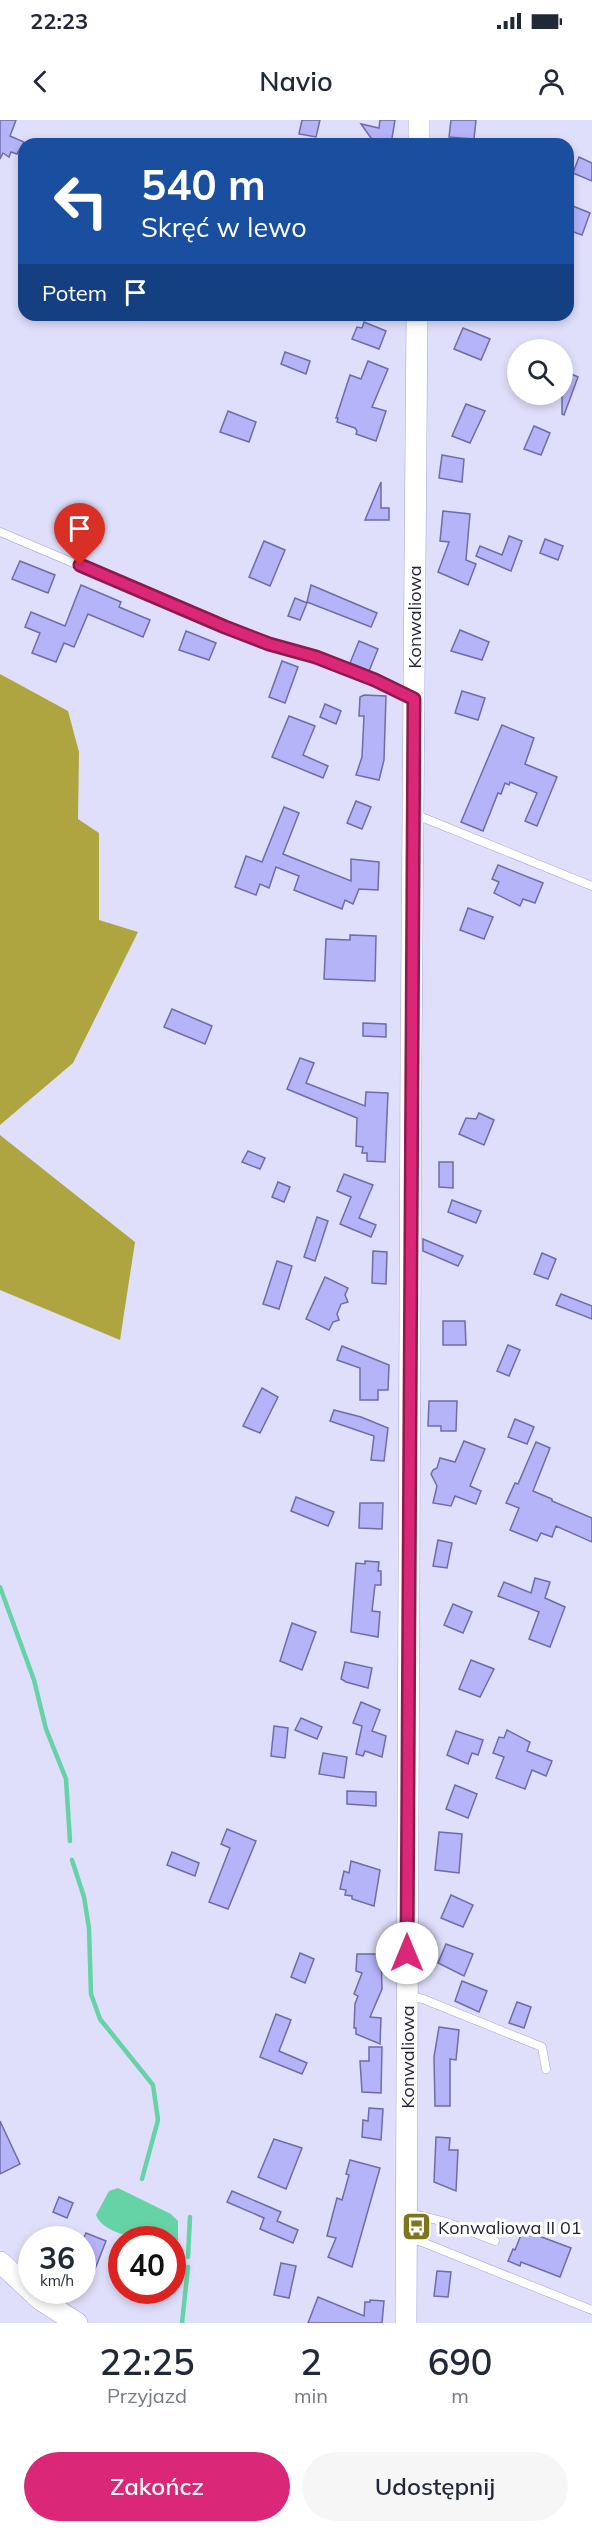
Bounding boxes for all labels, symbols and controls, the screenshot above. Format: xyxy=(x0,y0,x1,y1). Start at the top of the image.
text: 22:23 xyxy=(30,7,88,35)
text: Navio xyxy=(259,64,333,98)
icon: back xyxy=(24,65,57,98)
icon: person xyxy=(535,65,568,98)
text: 540 m xyxy=(141,158,266,211)
icon: left xyxy=(42,162,120,240)
text: Skręć w lewo xyxy=(141,210,307,244)
icon: arrive xyxy=(119,276,152,309)
text: Potem xyxy=(42,279,107,307)
map controls xyxy=(507,339,573,405)
button: search xyxy=(507,339,573,405)
pin xyxy=(54,503,105,565)
icon: arrive xyxy=(63,512,96,545)
street label: Konwaliowa xyxy=(403,565,426,669)
position arrow xyxy=(375,1921,439,1985)
street label: Konwaliowa xyxy=(396,2005,419,2109)
bus stop icon: Konwaliowa II 01 xyxy=(401,2211,433,2243)
place label: Konwaliowa II 01 xyxy=(438,2216,582,2239)
speed limit sign: 40 xyxy=(108,2226,186,2304)
text: 36 xyxy=(39,2239,75,2277)
text: km/h xyxy=(40,2271,74,2290)
text: 22:25 xyxy=(100,2339,194,2384)
text: 2 xyxy=(300,2339,322,2384)
text: 690 xyxy=(428,2339,492,2384)
text: Przyjazd xyxy=(107,2383,187,2408)
text: min xyxy=(294,2383,328,2408)
text: m xyxy=(451,2383,469,2408)
button: Zakończ xyxy=(24,2452,290,2521)
button: Udostępnij xyxy=(302,2452,568,2521)

